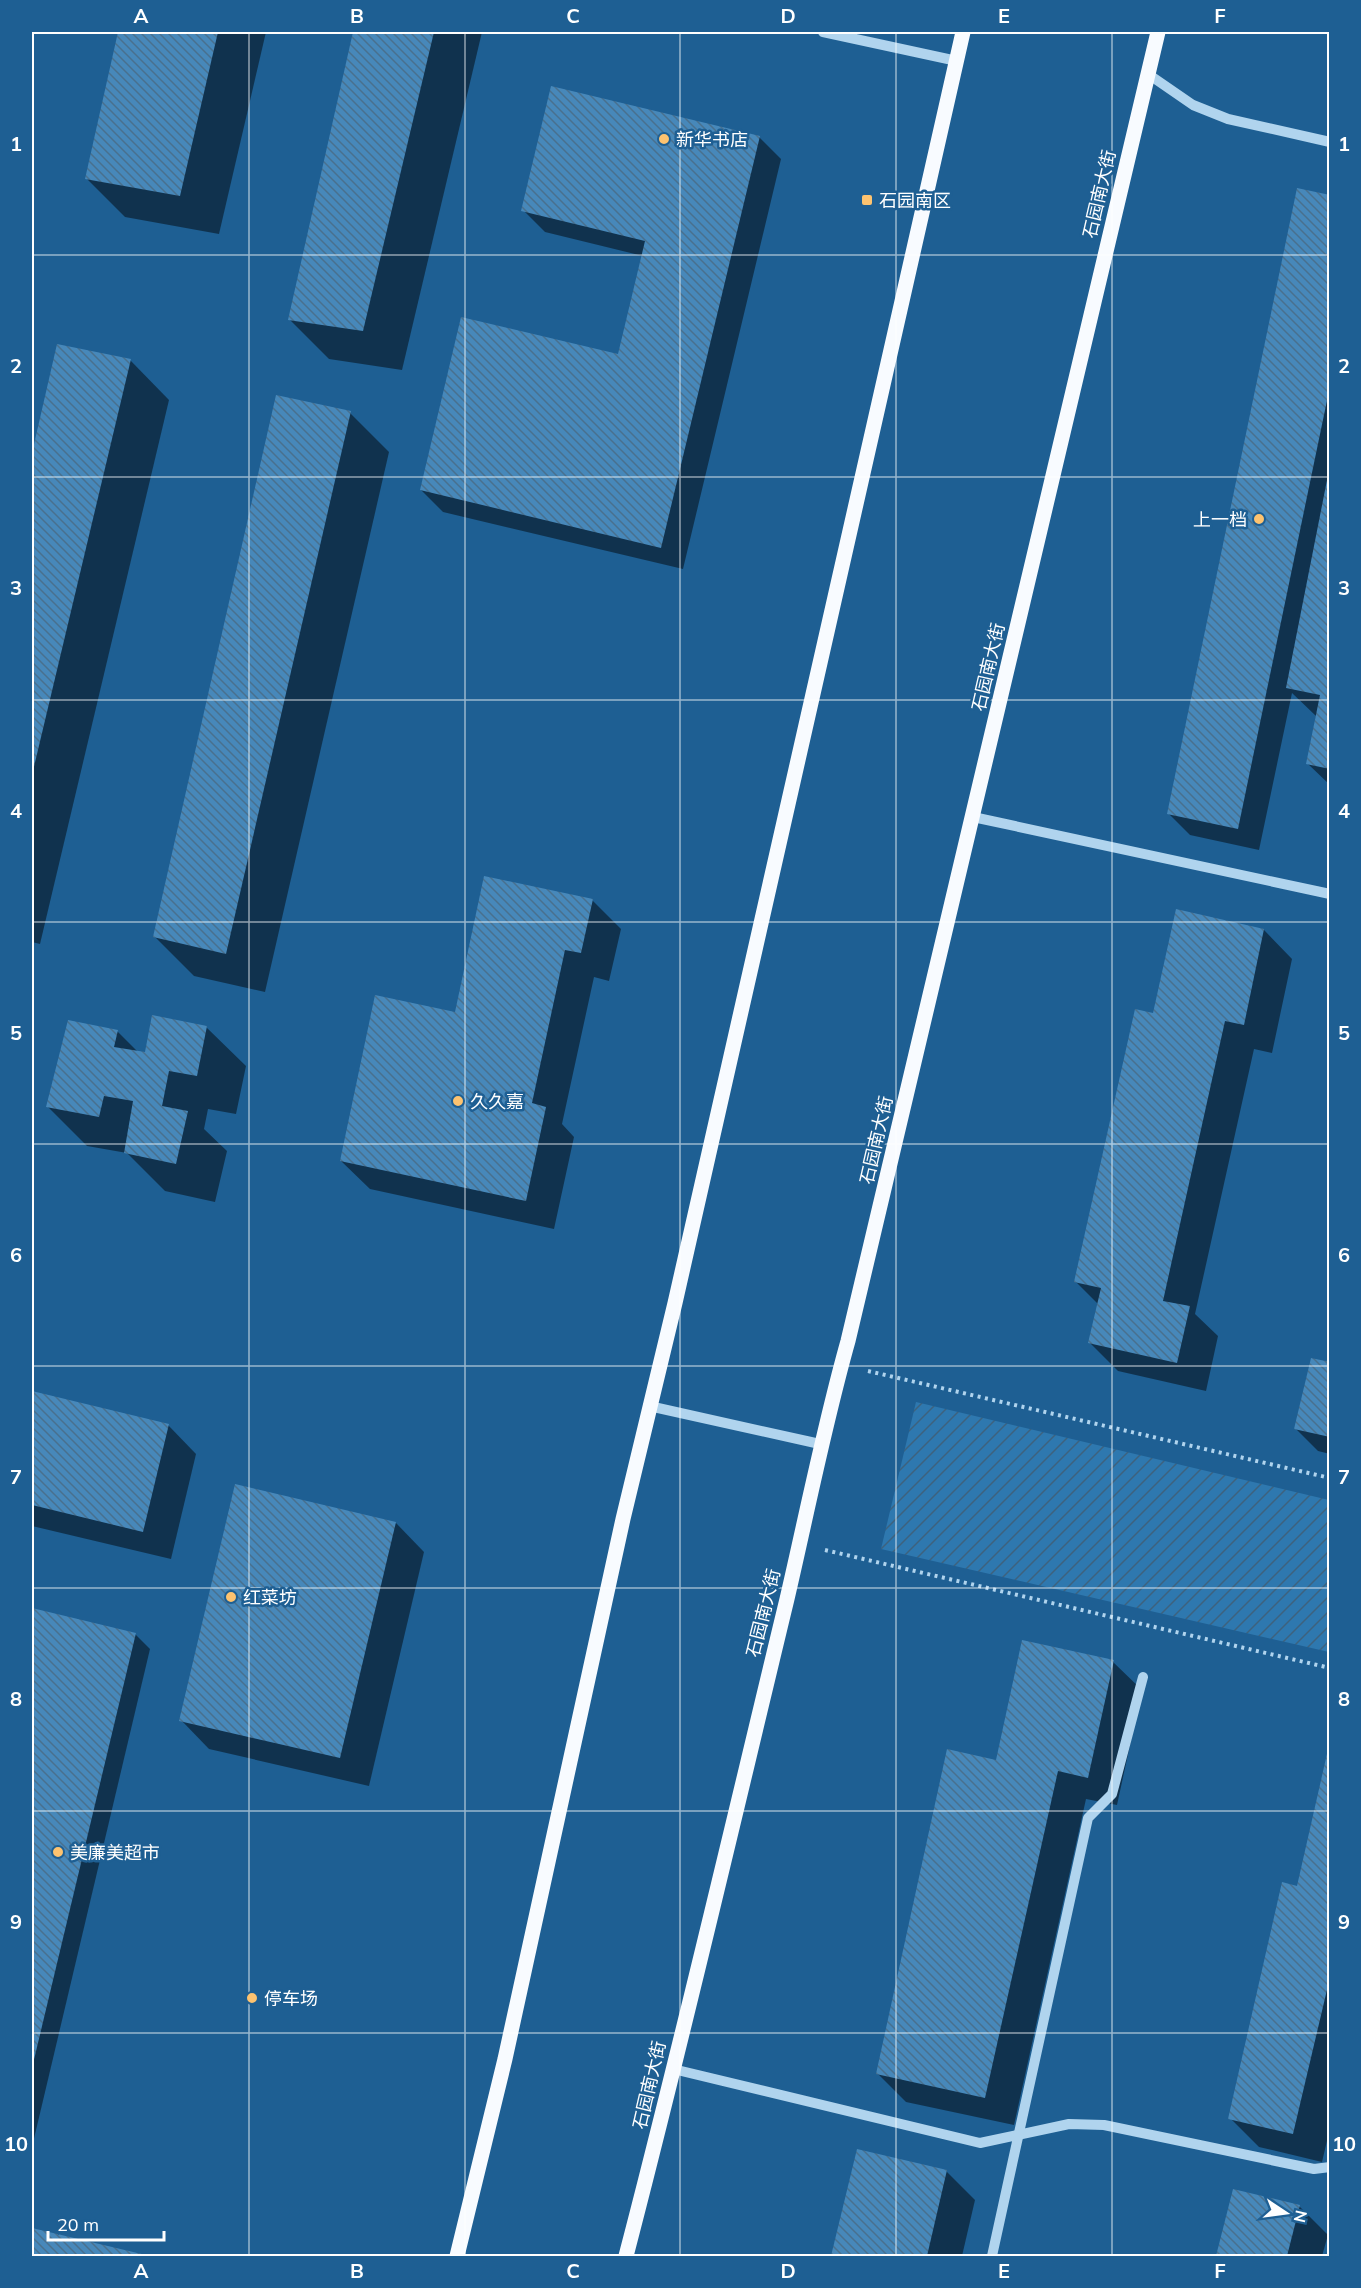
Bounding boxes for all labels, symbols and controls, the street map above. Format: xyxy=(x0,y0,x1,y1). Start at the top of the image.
text: A xyxy=(134,3,149,28)
text: B xyxy=(350,3,364,28)
text: C xyxy=(566,3,580,28)
text: D xyxy=(780,3,796,28)
text: E xyxy=(998,3,1010,28)
text: F xyxy=(1214,3,1226,28)
place label: 新华书店 xyxy=(676,128,748,151)
text: 1 xyxy=(10,131,22,156)
text: 1 xyxy=(1338,131,1350,156)
marker: 新华书店 xyxy=(657,132,671,146)
street label: 石园南大街 xyxy=(1078,148,1120,240)
place label: 石园南区 xyxy=(879,189,951,212)
marker: 石园南区 xyxy=(860,193,874,207)
text: 2 xyxy=(10,353,22,378)
text: 2 xyxy=(1338,353,1350,378)
place label: 上一档 xyxy=(1193,508,1247,531)
marker: 上一档 xyxy=(1252,512,1266,526)
text: 3 xyxy=(10,575,22,600)
text: 3 xyxy=(1338,575,1350,600)
street label: 石园南大街 xyxy=(967,621,1009,713)
text: 4 xyxy=(10,798,22,823)
text: 4 xyxy=(1338,798,1350,823)
text: 5 xyxy=(10,1020,22,1045)
text: 5 xyxy=(1338,1020,1350,1045)
place label: 久久嘉 xyxy=(470,1090,524,1113)
marker: 久久嘉 xyxy=(451,1094,465,1108)
street label: 石园南大街 xyxy=(855,1094,897,1186)
text: 6 xyxy=(10,1242,22,1267)
text: 6 xyxy=(1338,1242,1350,1267)
text: 7 xyxy=(10,1464,22,1489)
text: 7 xyxy=(1338,1464,1350,1489)
street label: 石园南大街 xyxy=(741,1567,785,1659)
place label: 红菜坊 xyxy=(243,1586,297,1609)
marker: 红菜坊 xyxy=(224,1590,238,1604)
text: 8 xyxy=(10,1686,22,1711)
text: 8 xyxy=(1338,1686,1350,1711)
place label: 美廉美超市 xyxy=(70,1841,160,1864)
marker: 美廉美超市 xyxy=(51,1845,65,1859)
text: 9 xyxy=(10,1909,22,1934)
text: 9 xyxy=(1338,1909,1350,1934)
place label: 停车场 xyxy=(264,1987,318,2010)
marker: 停车场 xyxy=(245,1991,259,2005)
street label: 石园南大街 xyxy=(628,2039,670,2131)
text: 10 xyxy=(4,2131,28,2156)
text: 10 xyxy=(1332,2131,1356,2156)
north arrow xyxy=(1256,2183,1316,2243)
scale bar xyxy=(48,2204,164,2242)
text: N xyxy=(1290,2208,1312,2225)
text: 20 m xyxy=(57,2213,99,2236)
text: A xyxy=(134,2258,149,2283)
text: B xyxy=(350,2258,364,2283)
text: C xyxy=(566,2258,580,2283)
text: D xyxy=(780,2258,796,2283)
text: E xyxy=(998,2258,1010,2283)
text: F xyxy=(1214,2258,1226,2283)

